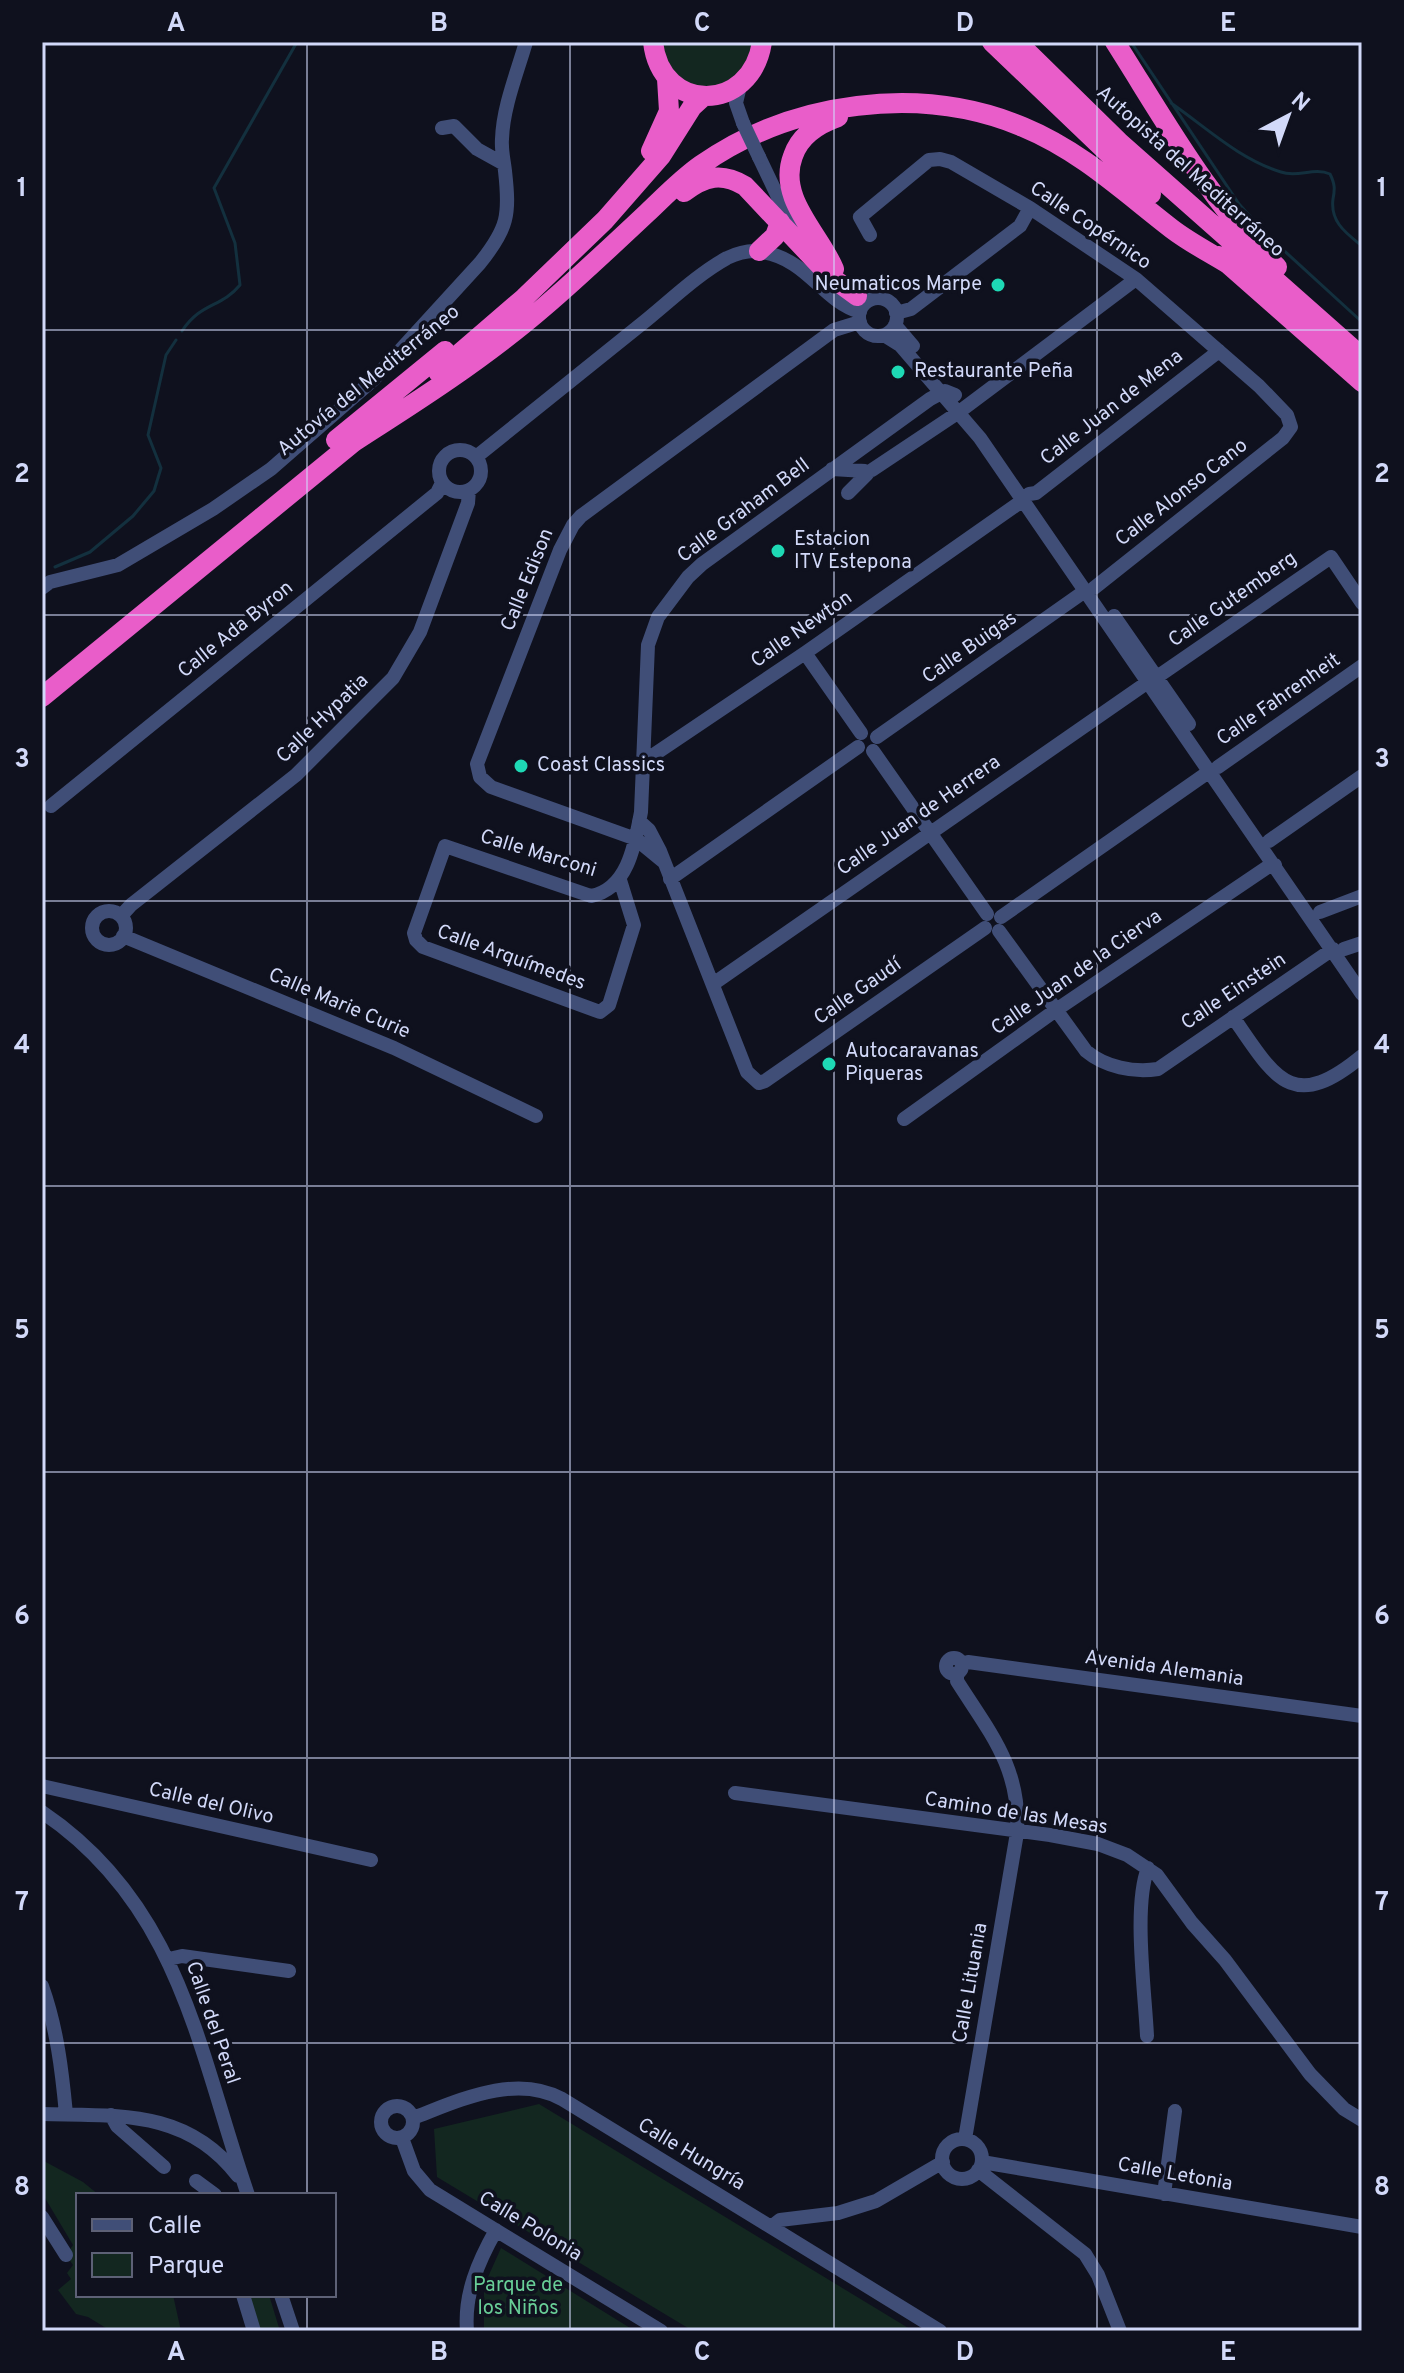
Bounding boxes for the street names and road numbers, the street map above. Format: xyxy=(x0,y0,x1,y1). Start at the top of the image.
street label: Autopista del Mediterráneo xyxy=(1090,80,1290,264)
street label: Calle Copérnico xyxy=(1024,176,1156,276)
street label: Autovía del Mediterráneo xyxy=(272,299,466,463)
street label: Calle Juan de Mena xyxy=(1035,344,1189,472)
street label: Calle Alonso Cano xyxy=(1110,433,1254,553)
street label: Calle Graham Bell xyxy=(673,453,815,569)
street label: Calle Edison xyxy=(496,525,560,635)
street label: Calle Gutemberg xyxy=(1164,546,1302,654)
street label: Calle Ada Byron xyxy=(173,575,299,685)
street label: Calle Newton xyxy=(746,585,858,675)
street label: Calle Buigas xyxy=(917,606,1023,690)
street label: Calle Fahrenheit xyxy=(1212,648,1346,752)
street label: Calle Hypatia xyxy=(271,668,375,770)
street label: Calle Juan de Herrera xyxy=(832,750,1006,882)
street label: Calle Marconi xyxy=(477,824,599,884)
street label: Calle Juan de la Cierva xyxy=(986,904,1168,1042)
street label: Calle Arquímedes xyxy=(433,919,589,997)
street label: Calle Einstein xyxy=(1176,947,1292,1037)
street label: Calle Gaudí xyxy=(809,951,908,1032)
street label: Calle Marie Curie xyxy=(264,962,414,1046)
street label: Avenida Alemania xyxy=(1083,1645,1245,1693)
street label: Calle del Olivo xyxy=(146,1777,276,1831)
street label: Camino de las Mesas xyxy=(922,1787,1110,1841)
street label: Calle Lituania xyxy=(948,1921,994,2045)
street label: Calle del Peral xyxy=(179,1958,245,2088)
street label: Calle Hungría xyxy=(632,2113,750,2197)
street label: Calle Letonia xyxy=(1115,2152,1235,2198)
street label: Calle Polonia xyxy=(473,2186,587,2268)

